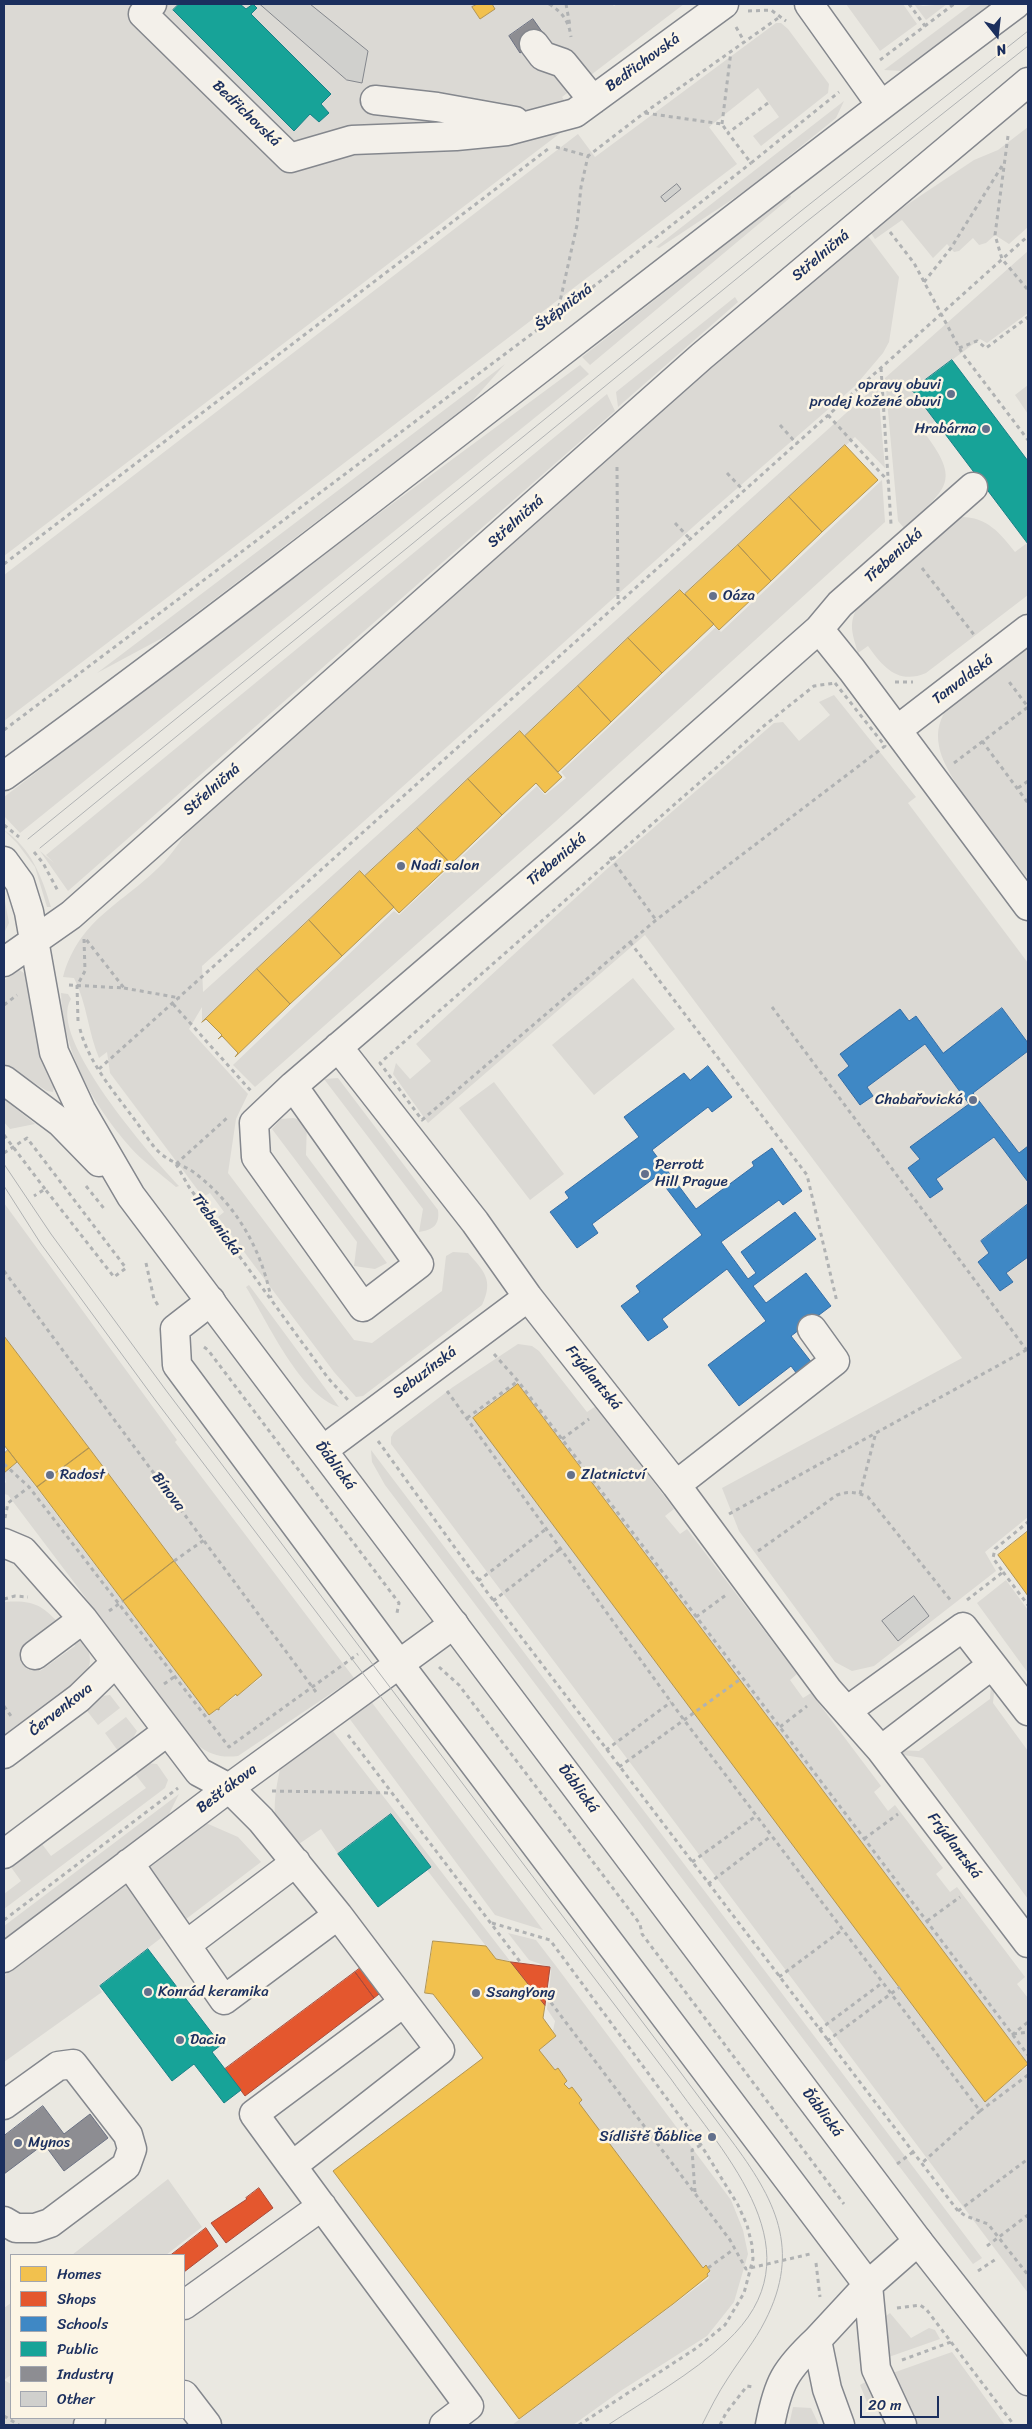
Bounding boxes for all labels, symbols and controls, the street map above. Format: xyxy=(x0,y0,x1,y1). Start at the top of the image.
north arrow xyxy=(972,10,1022,60)
street label: Bedřichovská xyxy=(602,30,684,96)
text: N xyxy=(993,37,1009,63)
street label: Bedřichovská xyxy=(208,77,284,151)
street label: Střelničná xyxy=(789,227,853,285)
street label: Štěpničná xyxy=(532,281,596,335)
place label: opravy obuvi prodej kožené obuvi xyxy=(810,376,941,411)
marker: opravy obuvi prodej kožené obuvi xyxy=(945,388,957,400)
place label: Hrabárna xyxy=(914,420,976,438)
marker: Hrabárna xyxy=(980,423,992,435)
street label: Střelničná xyxy=(484,492,548,552)
street label: Třebenická xyxy=(861,525,927,587)
place label: Oáza xyxy=(723,587,755,605)
marker: Oáza xyxy=(707,590,719,602)
street label: Tanvaldská xyxy=(929,651,997,709)
street label: Střelničná xyxy=(180,760,244,820)
street label: Třebenická xyxy=(524,830,590,890)
place label: Nadi salon xyxy=(411,857,479,875)
marker: Nadi salon xyxy=(395,860,407,872)
place label: Chabařovická xyxy=(875,1091,963,1109)
marker: Chabařovická xyxy=(967,1094,979,1106)
place label: Perrott Hill Prague xyxy=(655,1156,728,1191)
marker: Perrott Hill Prague xyxy=(639,1168,651,1180)
street label: Třebenická xyxy=(188,1191,244,1259)
street label: Frýdlantská xyxy=(561,1342,625,1414)
street label: Sebuzínská xyxy=(390,1343,460,1403)
street label: Ďáblická xyxy=(311,1438,359,1494)
place label: Radost xyxy=(60,1466,105,1484)
place label: Zlatnictví xyxy=(581,1466,646,1484)
marker: Radost xyxy=(44,1469,56,1481)
street label: Bínova xyxy=(148,1469,188,1515)
marker: Zlatnictví xyxy=(565,1469,577,1481)
street label: Červenkova xyxy=(26,1680,96,1740)
street label: Bešťákova xyxy=(193,1760,261,1818)
street label: Ďáblická xyxy=(554,1761,602,1817)
street label: Frýdlantská xyxy=(923,1809,985,1883)
place label: Konrád keramika xyxy=(158,1983,269,2001)
place label: SsangYong xyxy=(486,1984,555,2002)
marker: Konrád keramika xyxy=(142,1986,154,1998)
marker: SsangYong xyxy=(470,1987,482,1999)
place label: Dacia xyxy=(190,2031,226,2049)
marker: Dacia xyxy=(174,2034,186,2046)
street label: Ďáblická xyxy=(798,2085,846,2141)
place label: Sídliště Ďáblice xyxy=(599,2128,702,2146)
marker: Sídliště Ďáblice xyxy=(706,2131,718,2143)
place label: Mynos xyxy=(28,2134,70,2152)
marker: Mynos xyxy=(12,2137,24,2149)
legend xyxy=(10,2254,185,2419)
text: Homes xyxy=(57,2261,101,2287)
text: Shops xyxy=(57,2286,96,2312)
text: Schools xyxy=(57,2311,108,2337)
text: Public xyxy=(57,2336,98,2362)
text: Industry xyxy=(57,2361,114,2387)
text: Other xyxy=(57,2386,95,2412)
scale bar xyxy=(862,2386,941,2418)
text: 20 m xyxy=(868,2392,902,2418)

